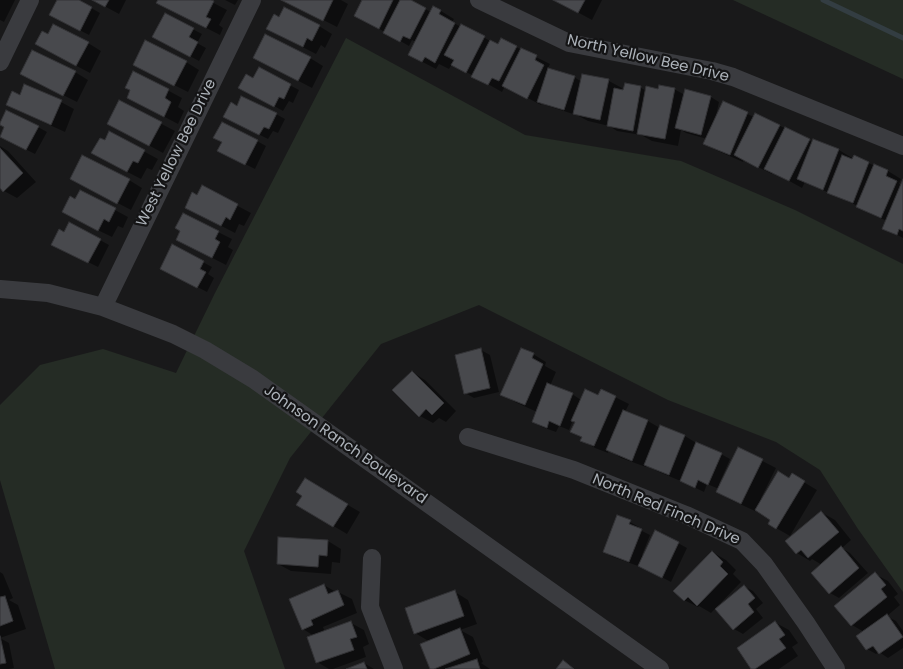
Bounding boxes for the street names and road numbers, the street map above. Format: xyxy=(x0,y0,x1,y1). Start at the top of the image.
street label: North Yellow Bee Drive xyxy=(565,32,731,86)
street label: West Yellow Bee Drive xyxy=(133,76,221,230)
street label: Johnson Ranch Boulevard xyxy=(260,382,430,508)
street label: North Red Finch Drive xyxy=(590,471,742,549)

